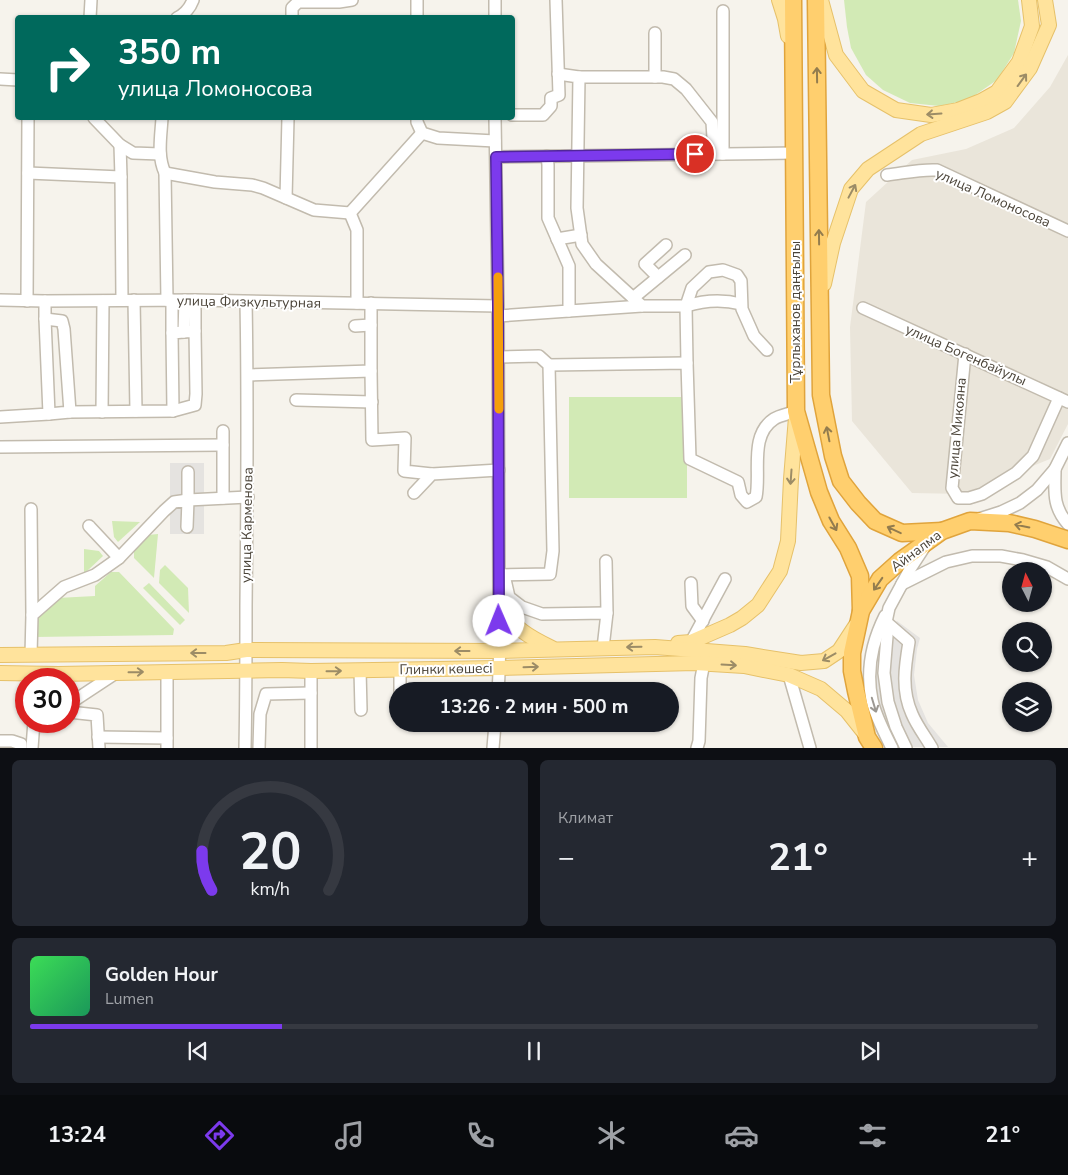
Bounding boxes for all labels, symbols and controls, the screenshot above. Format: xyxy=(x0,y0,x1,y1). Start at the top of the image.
text: 350 m xyxy=(118,29,221,76)
icon: right xyxy=(35,35,100,100)
one-way arrow xyxy=(812,67,822,84)
one-way arrow xyxy=(1017,73,1027,87)
text: улица Ломоносова xyxy=(118,74,313,104)
one-way arrow xyxy=(927,109,943,118)
pin xyxy=(674,133,716,175)
icon: arrive xyxy=(681,140,709,168)
street label: улица Ломоносова xyxy=(933,164,1053,232)
one-way arrow xyxy=(848,184,857,199)
one-way arrow xyxy=(814,229,824,246)
street label: Тұрлыханов даңғылы xyxy=(786,241,805,383)
street label: улица Физкультурная xyxy=(177,291,321,313)
street label: улица Богенбайулы xyxy=(903,320,1029,390)
street label: улица Микояна xyxy=(943,377,971,479)
one-way arrow xyxy=(823,426,833,442)
street label: улица Карменова xyxy=(236,467,258,583)
one-way arrow xyxy=(786,469,795,485)
one-way arrow xyxy=(828,516,838,531)
one-way arrow xyxy=(1014,521,1030,530)
one-way arrow xyxy=(887,524,902,534)
street label: Айналма xyxy=(887,526,945,576)
north arrow xyxy=(1002,562,1052,612)
map controls xyxy=(1002,562,1052,732)
one-way arrow xyxy=(873,577,883,591)
position arrow xyxy=(472,594,524,646)
button: search xyxy=(1002,622,1052,672)
one-way arrow xyxy=(626,642,642,652)
one-way arrow xyxy=(454,646,470,656)
one-way arrow xyxy=(190,648,206,658)
one-way arrow xyxy=(822,652,837,662)
street label: Глинки көшесі xyxy=(399,659,493,679)
one-way arrow xyxy=(720,660,736,669)
one-way arrow xyxy=(522,662,539,672)
one-way arrow xyxy=(325,666,341,675)
one-way arrow xyxy=(128,667,144,677)
speed limit sign: 30 xyxy=(15,668,80,733)
button: layers xyxy=(1002,682,1052,732)
text: 13:26 · 2 мин · 500 m xyxy=(440,694,628,720)
one-way arrow xyxy=(869,696,879,712)
text: Климат xyxy=(558,807,613,829)
text: 20 xyxy=(239,816,301,887)
text: 21° xyxy=(768,832,828,883)
text: − xyxy=(558,839,575,877)
text: + xyxy=(1021,839,1038,877)
text: km/h xyxy=(250,877,290,901)
text: Golden Hour xyxy=(105,962,218,988)
text: Lumen xyxy=(105,988,154,1010)
icon: previous xyxy=(184,1037,212,1065)
icon: pause xyxy=(520,1037,548,1065)
icon: next xyxy=(856,1037,884,1065)
icon: directions xyxy=(202,1118,237,1153)
icon: music xyxy=(332,1118,367,1153)
icon: phone xyxy=(463,1118,498,1153)
icon: climate xyxy=(594,1118,629,1153)
icon: car xyxy=(724,1118,759,1153)
icon: filters xyxy=(855,1118,890,1153)
text: 13:24 xyxy=(48,1120,106,1150)
text: 21° xyxy=(985,1120,1020,1150)

